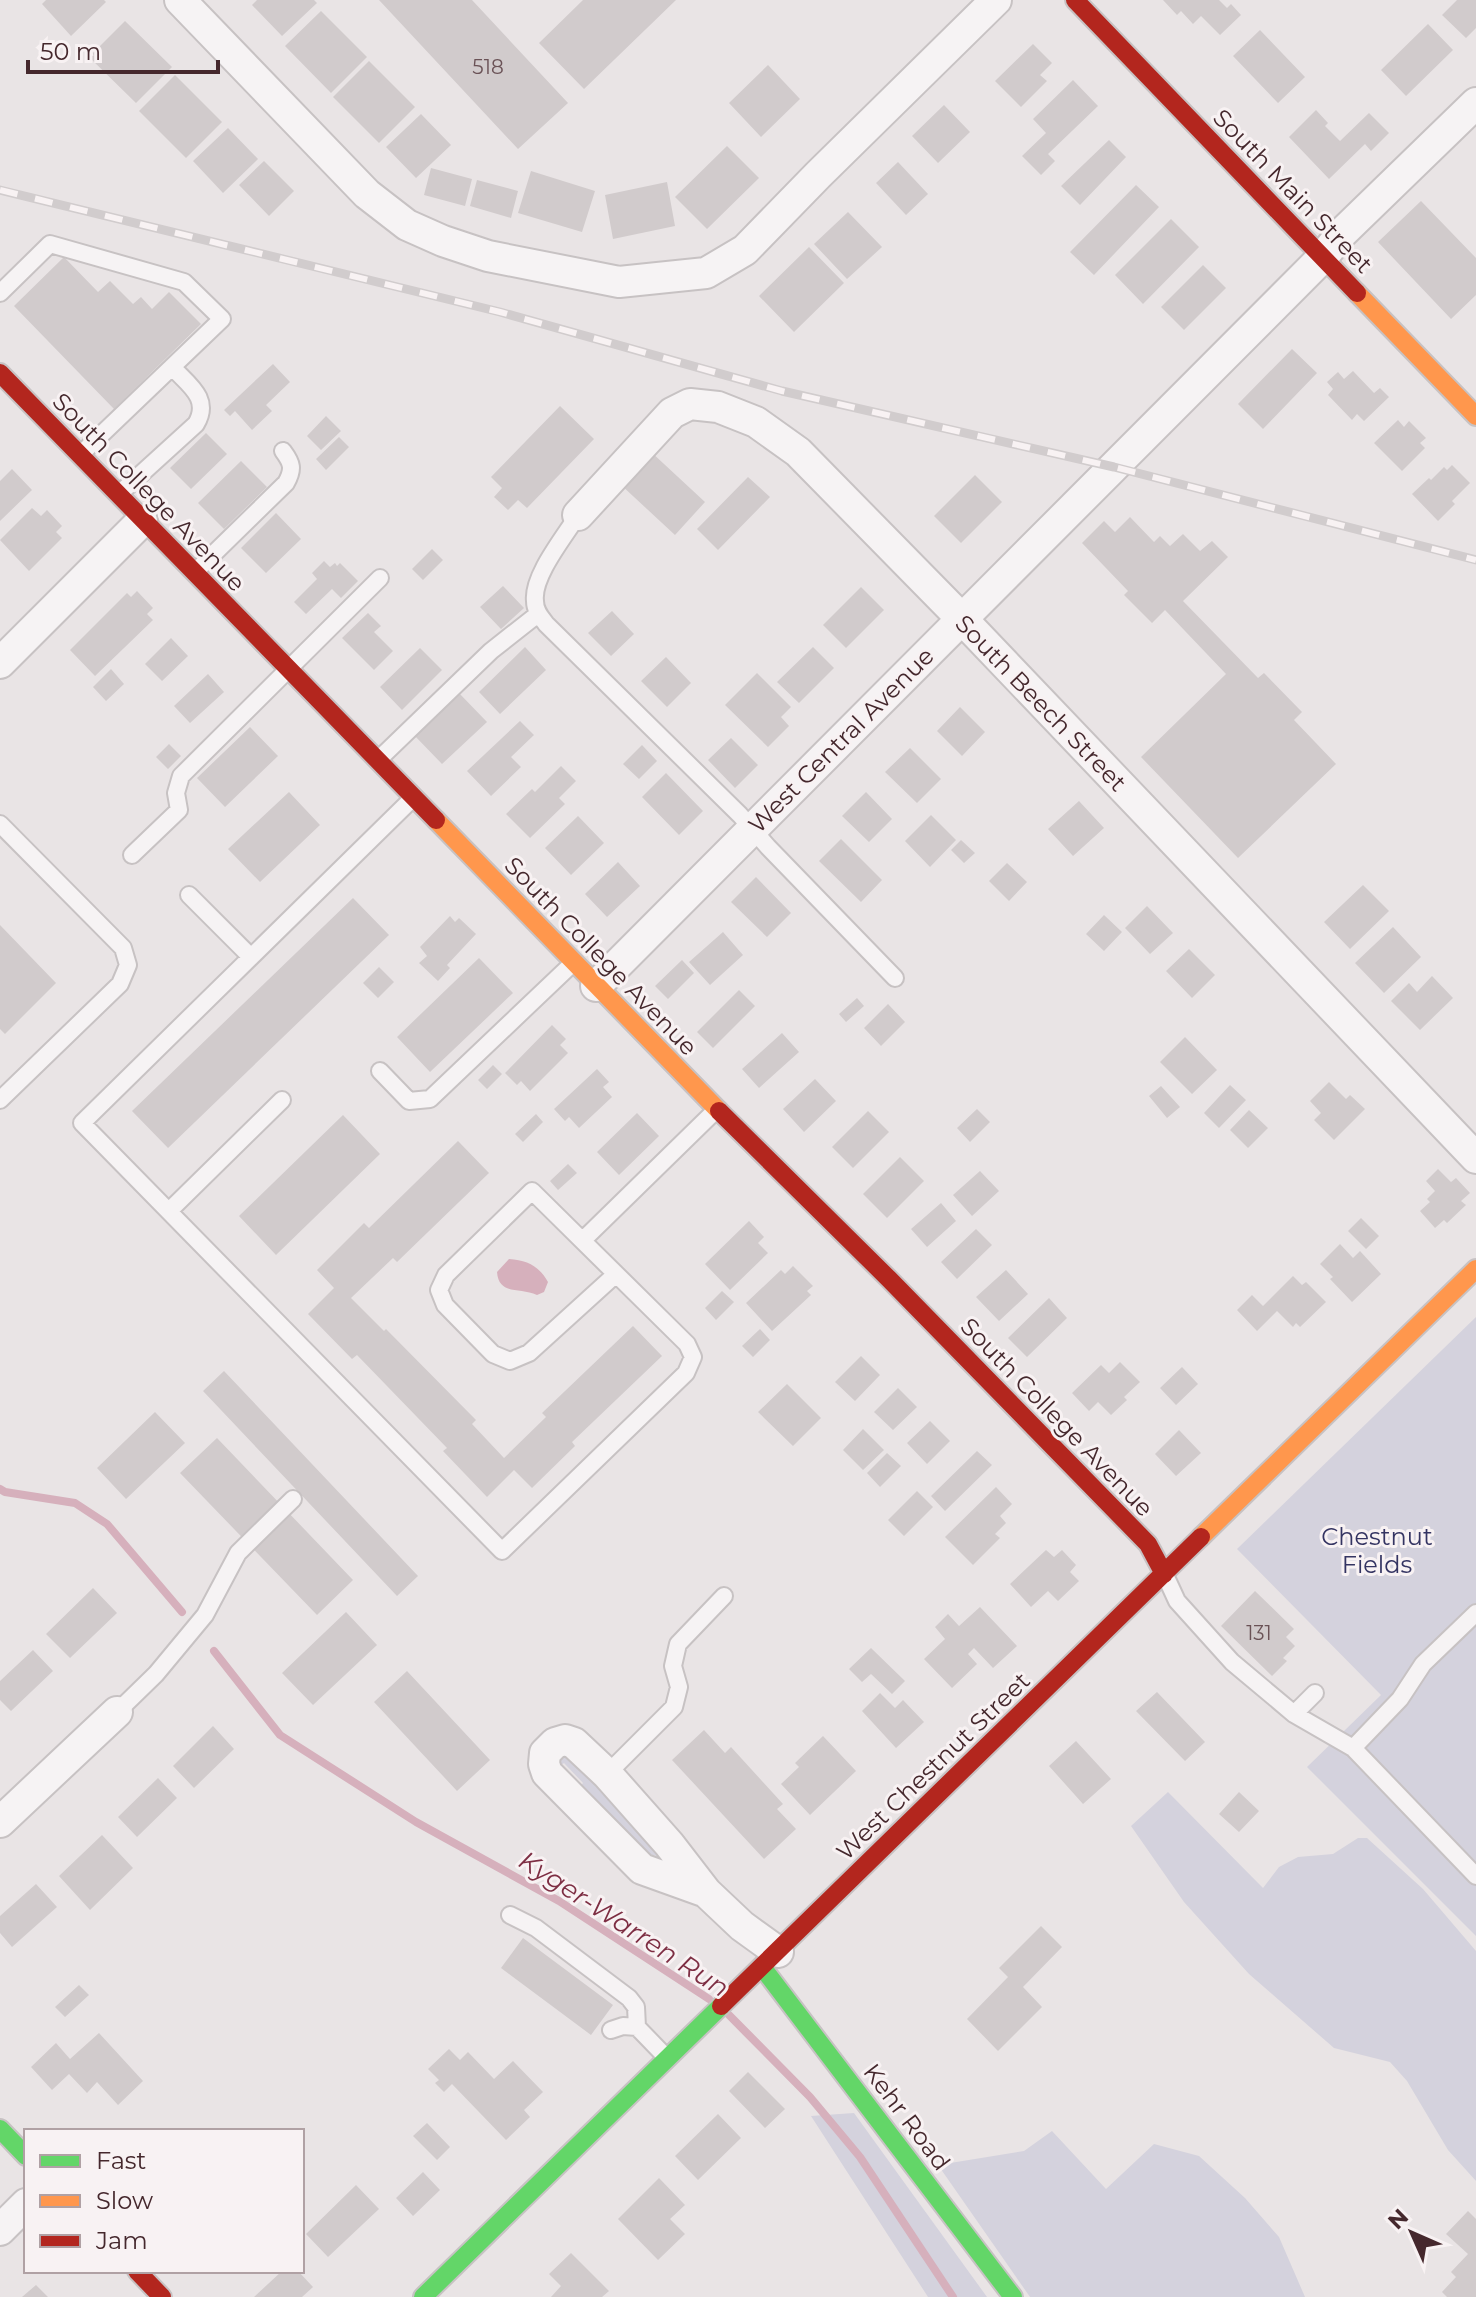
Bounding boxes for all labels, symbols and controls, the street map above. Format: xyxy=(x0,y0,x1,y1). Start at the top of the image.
scale bar xyxy=(28,24,218,74)
text: 50 m xyxy=(40,37,101,66)
house number: 518 xyxy=(472,55,504,79)
street label: South Main Street xyxy=(1207,103,1379,279)
street label: South College Avenue xyxy=(47,387,251,597)
street label: South Beech Street xyxy=(949,609,1133,797)
street label: West Central Avenue xyxy=(742,641,940,839)
street label: South College Avenue xyxy=(499,851,703,1061)
street label: South College Avenue xyxy=(955,1312,1159,1522)
park label: Chestnut Fields xyxy=(1321,1522,1433,1579)
house number: 131 xyxy=(1246,1621,1272,1645)
street label: West Chestnut Street xyxy=(830,1666,1036,1866)
water label: Kyger-Warren Run xyxy=(513,1844,735,2004)
street label: Kehr Road xyxy=(858,2058,956,2176)
legend xyxy=(24,2129,304,2273)
text: Fast xyxy=(96,2146,147,2175)
text: Slow xyxy=(96,2186,153,2215)
north arrow xyxy=(1372,2193,1452,2273)
text: N xyxy=(1382,2203,1414,2235)
text: Jam xyxy=(95,2226,148,2255)

